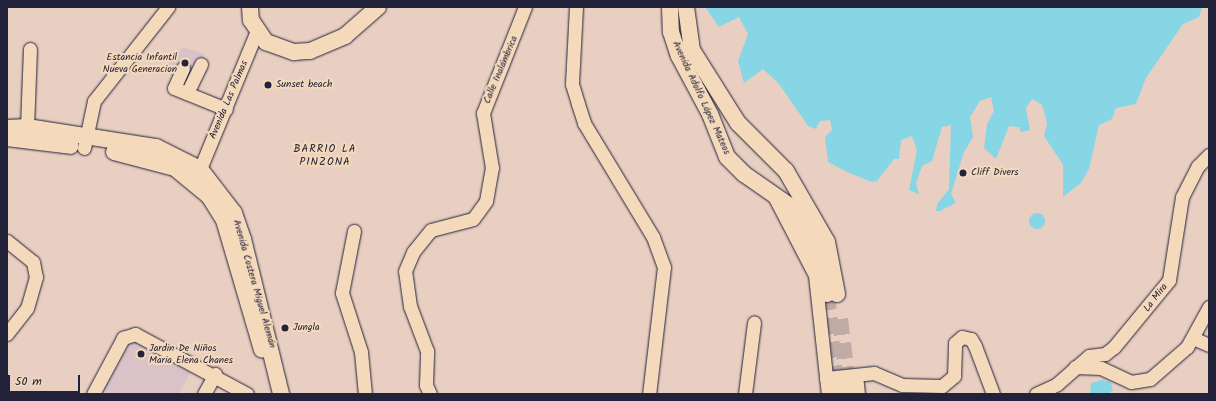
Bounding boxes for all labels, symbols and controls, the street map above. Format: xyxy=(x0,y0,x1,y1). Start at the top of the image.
street label: Calle Inalámbrica xyxy=(481,34,521,106)
street label: Avenida Adolfo López Mateos xyxy=(669,39,733,157)
place label: Estancia Infantil Nueva Generacion xyxy=(103,51,177,74)
marker: Estancia Infantil Nueva Generacion xyxy=(180,58,190,68)
street label: Avenida Las Palmas xyxy=(207,59,251,141)
place label: Sunset beach xyxy=(276,79,332,91)
marker: Sunset beach xyxy=(263,80,273,90)
district label: BARRIO LA PINZONA xyxy=(294,143,356,169)
place label: Cliff Divers xyxy=(971,167,1018,179)
marker: Cliff Divers xyxy=(958,168,968,178)
street label: Avenida Costera Miguel Alemán xyxy=(230,218,278,350)
street label: La Mira xyxy=(1141,281,1171,315)
place label: Jungla xyxy=(293,322,320,334)
marker: Jungla xyxy=(280,323,290,333)
place label: Jardin De Niños Maria Elena Chanes xyxy=(149,342,233,366)
marker: Jardin De Niños Maria Elena Chanes xyxy=(136,349,146,359)
scale bar xyxy=(10,367,82,393)
text: 50 m xyxy=(15,372,42,391)

